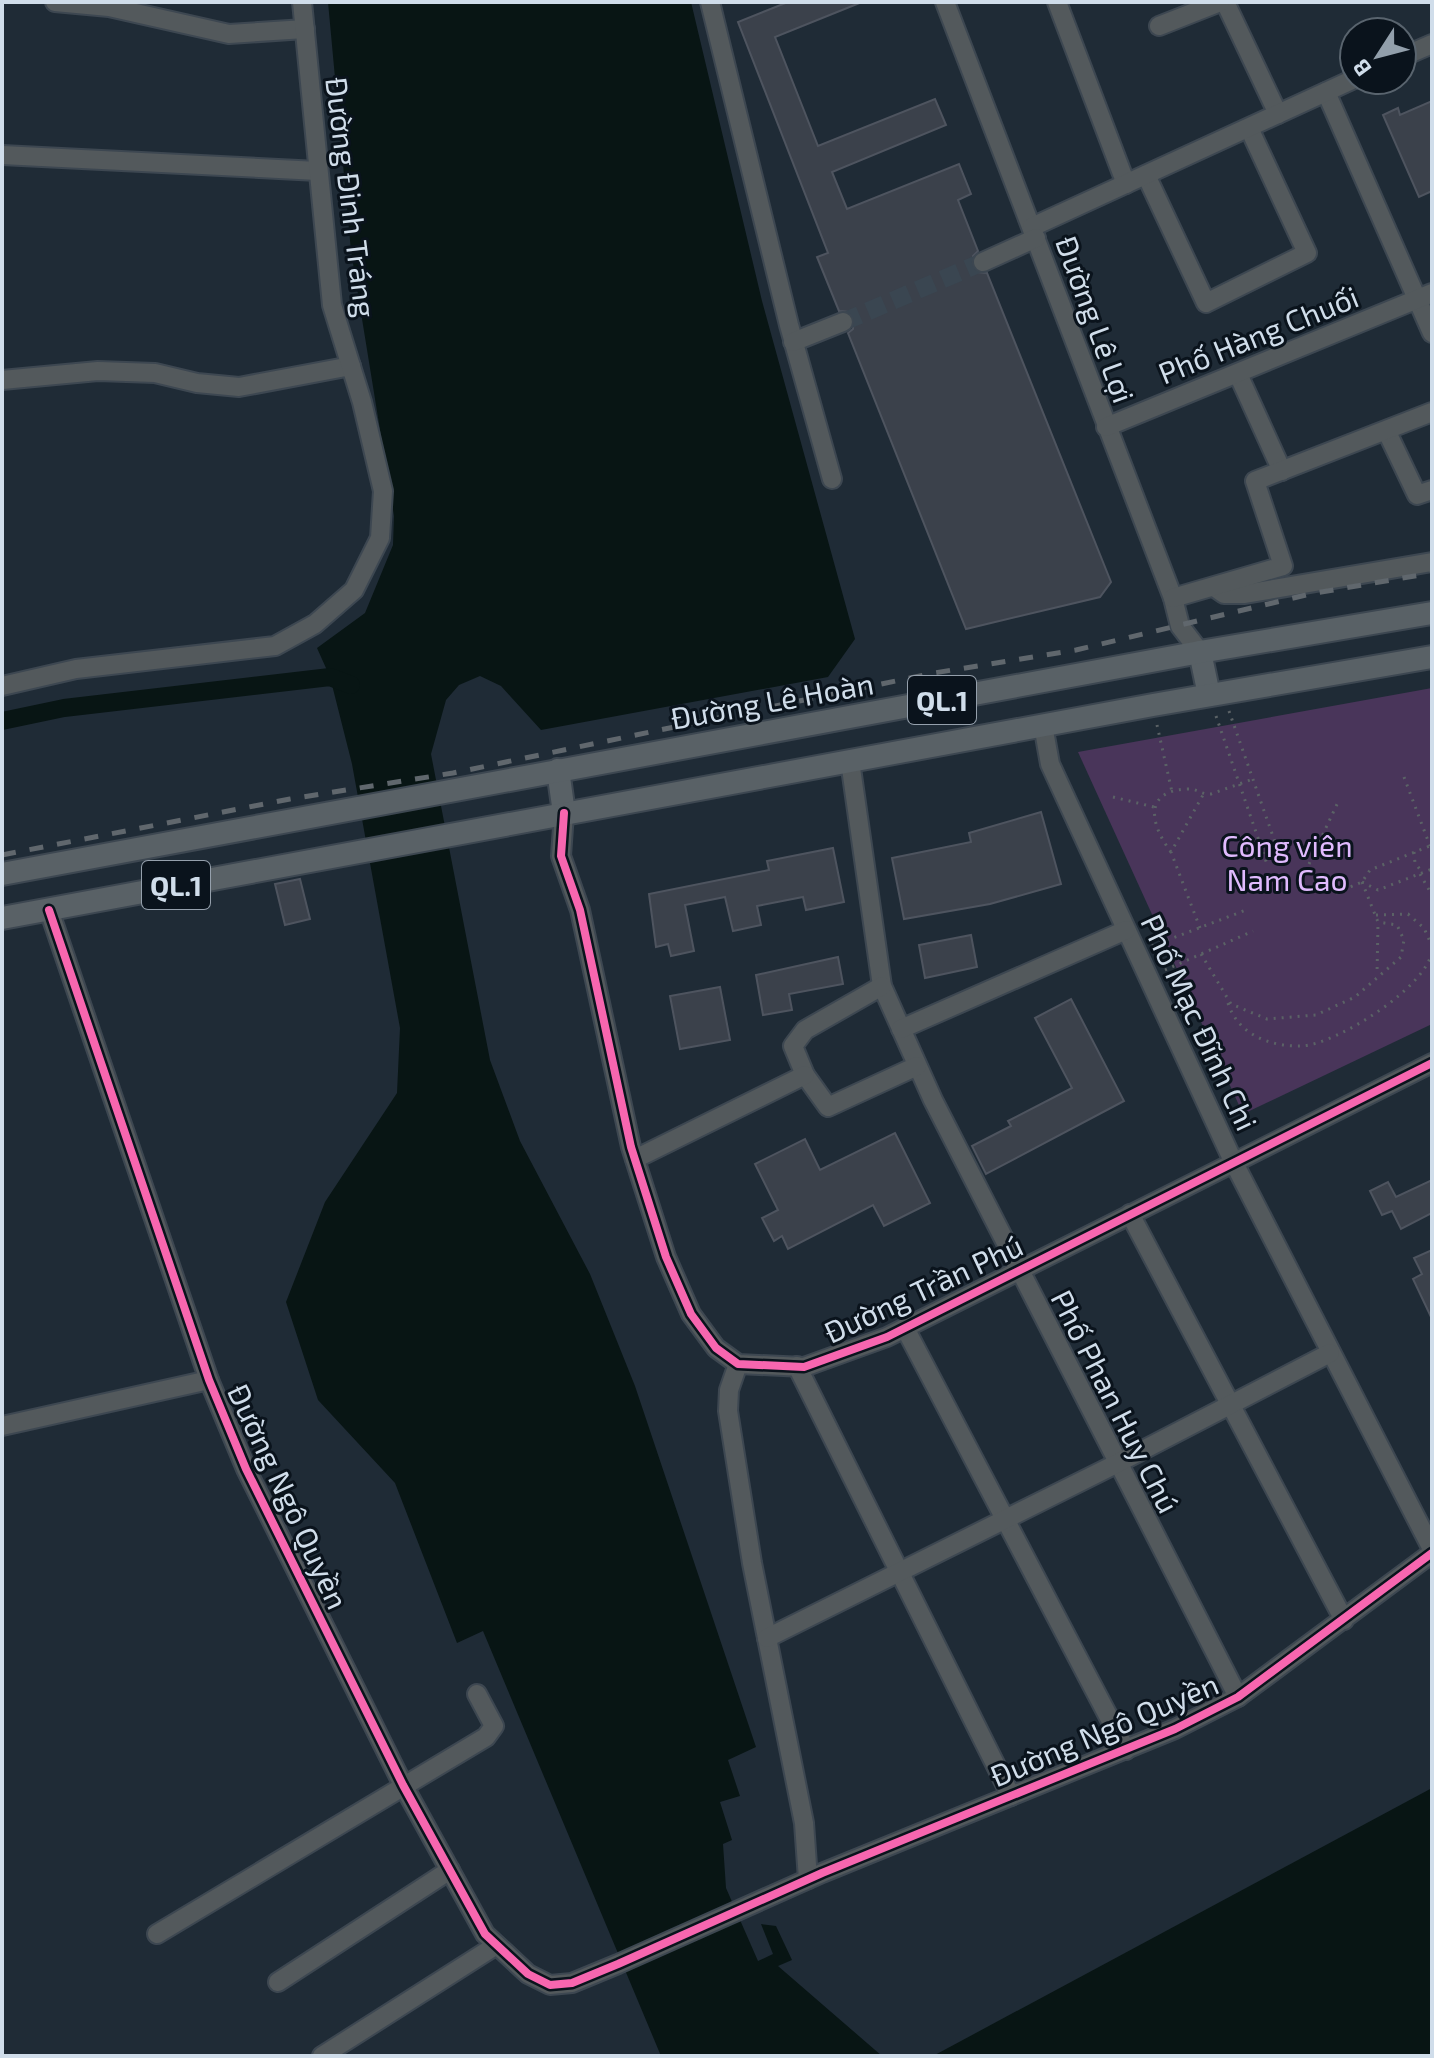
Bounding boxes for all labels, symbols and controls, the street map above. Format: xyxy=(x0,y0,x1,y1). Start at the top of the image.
north arrow xyxy=(1338,16,1418,96)
text: B xyxy=(1346,55,1376,82)
street label: Đường Đinh Tráng xyxy=(319,75,385,319)
street label: Đường Lê Lợi xyxy=(1049,231,1143,407)
street label: Phố Hàng Chuối xyxy=(1153,278,1363,390)
street label: Đường Lê Hoàn xyxy=(668,664,876,736)
road number: QL.1 xyxy=(908,676,976,724)
park label: Công viên Nam Cao xyxy=(1221,827,1353,897)
road number: QL.1 xyxy=(142,861,210,909)
street label: Phố Mạc Đĩnh Chi xyxy=(1134,908,1266,1136)
street label: Đường Trần Phú xyxy=(818,1226,1028,1350)
street label: Phố Phan Huy Chú xyxy=(1044,1284,1188,1518)
street label: Đường Ngô Quyền xyxy=(221,1378,357,1614)
street label: Đường Ngô Quyền xyxy=(985,1665,1223,1793)

